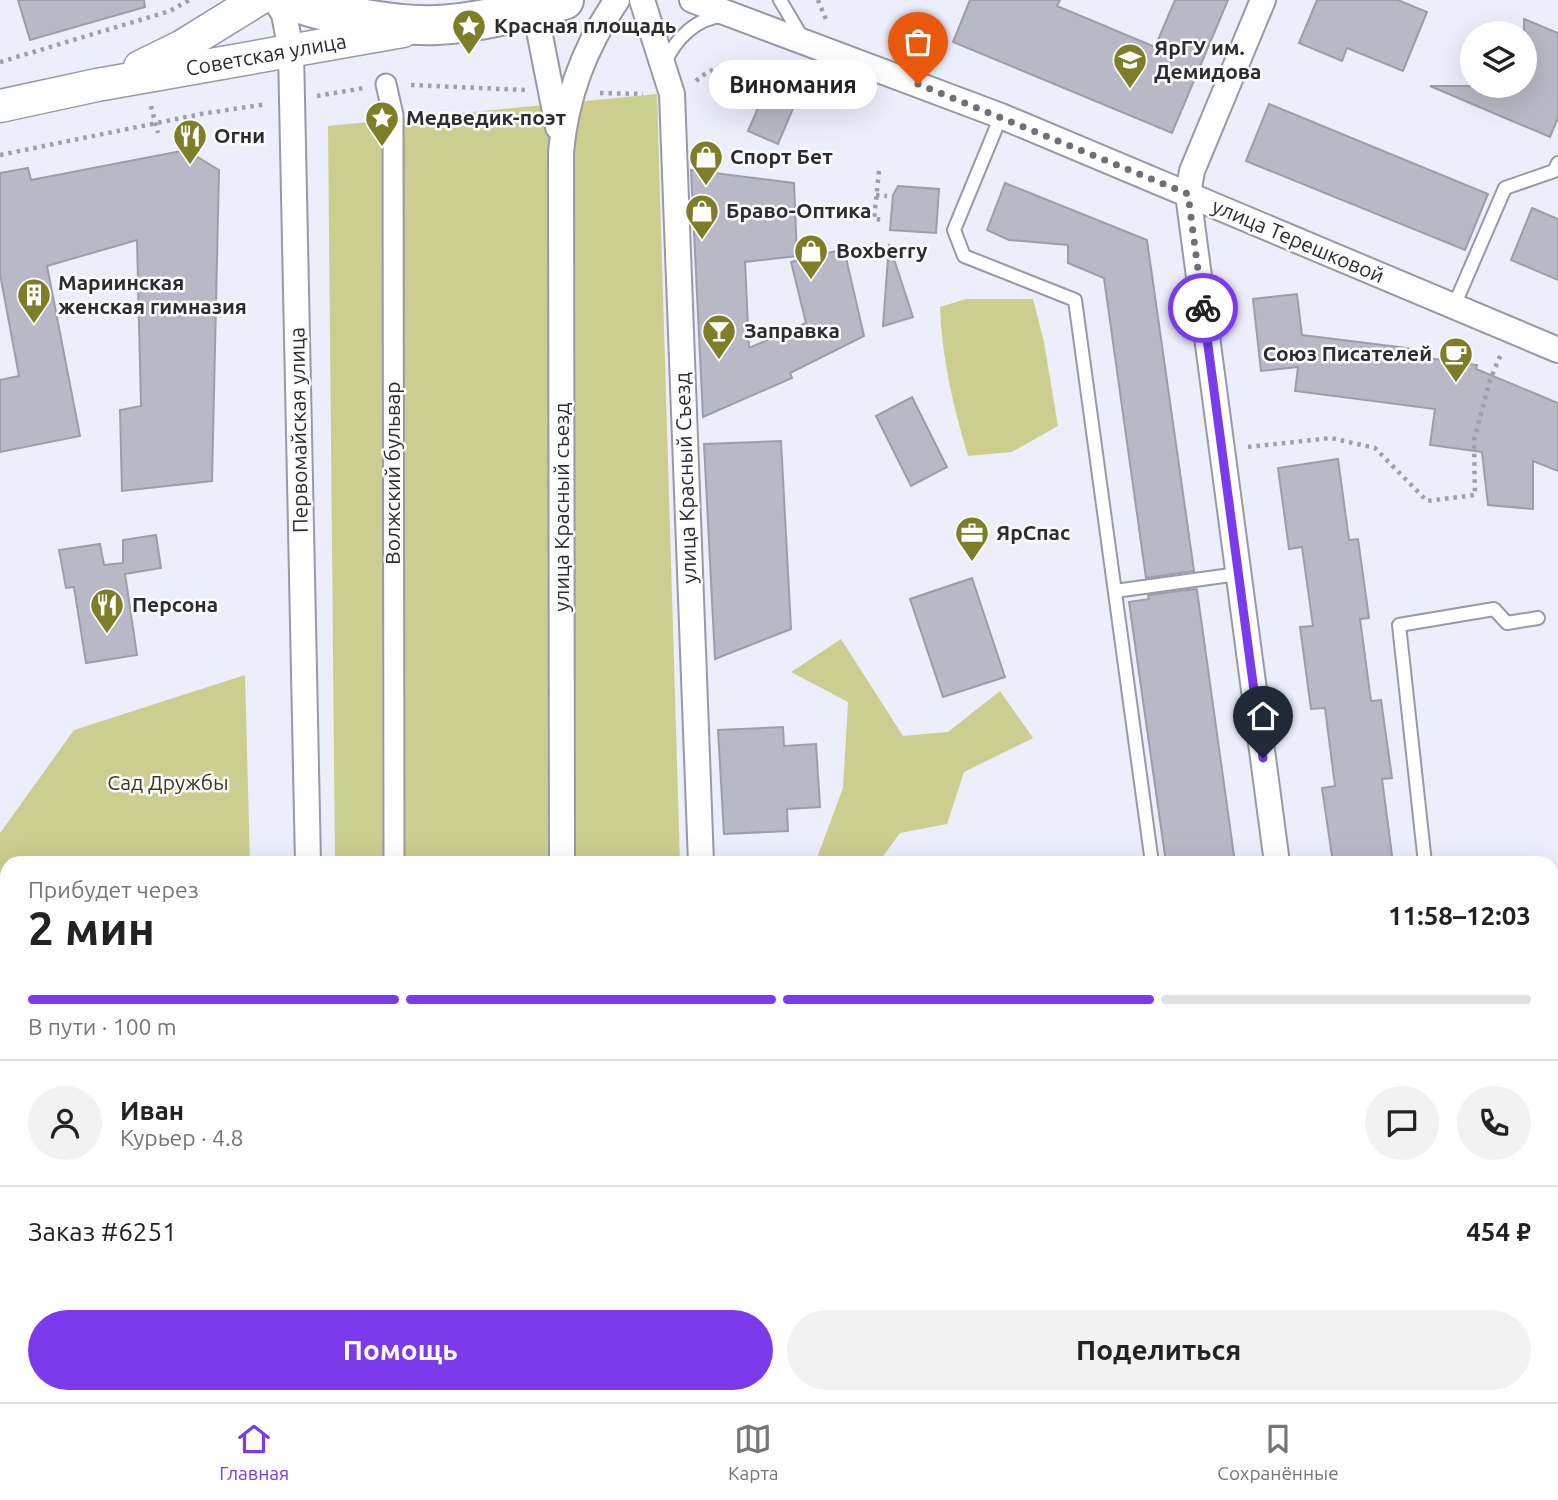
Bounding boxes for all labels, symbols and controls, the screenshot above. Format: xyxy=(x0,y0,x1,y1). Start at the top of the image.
place icon: Красная площадь xyxy=(450,7,488,56)
pin xyxy=(888,12.0,948,84)
place label: Красная площадь xyxy=(494,13,676,37)
map controls xyxy=(1460,21,1537,98)
button: layers xyxy=(1460,21,1537,98)
icon: bag xyxy=(899,23,937,61)
street label: Советская улица xyxy=(184,28,348,80)
place label: ЯрГУ им. Демидова xyxy=(1154,35,1262,83)
school or university icon: ЯрГУ им. Демидова xyxy=(1111,41,1149,90)
callout: Виномания xyxy=(708,60,876,108)
text: Виномания xyxy=(729,72,857,97)
place icon: Медведик-поэт xyxy=(363,99,401,148)
place label: Медведик-поэт xyxy=(406,105,566,129)
restaurant icon: Огни xyxy=(171,117,209,166)
place label: Огни xyxy=(214,123,265,147)
shop icon: Спорт Бет xyxy=(687,138,725,187)
place label: Спорт Бет xyxy=(730,144,833,168)
shop icon: Браво-Оптика xyxy=(683,192,721,241)
street label: улица Терешковой xyxy=(1209,193,1388,287)
place label: Браво-Оптика xyxy=(726,198,871,222)
shop icon: Boxberry xyxy=(792,232,830,281)
place label: Boxberry xyxy=(836,238,927,262)
place label: Мариинская женская гимназия xyxy=(58,270,247,318)
courier xyxy=(1168,273,1238,343)
building icon: Мариинская женская гимназия xyxy=(15,276,53,325)
icon: bike xyxy=(1184,289,1222,327)
bar icon: Заправка xyxy=(700,312,738,361)
place label: Заправка xyxy=(744,318,840,342)
street label: Первомайская улица xyxy=(284,327,312,533)
cafe icon: Союз Писателей xyxy=(1437,335,1475,384)
place label: Союз Писателей xyxy=(1263,341,1432,365)
street label: улица Красный Съезд xyxy=(669,372,701,584)
street label: Волжский бульвар xyxy=(380,381,404,565)
street label: улица Красный съезд xyxy=(549,402,573,612)
office icon: ЯрСпас xyxy=(953,514,991,563)
place label: ЯрСпас xyxy=(996,520,1070,544)
restaurant icon: Персона xyxy=(88,586,126,635)
place label: Персона xyxy=(132,592,218,616)
pin xyxy=(1233,686,1293,758)
icon: home xyxy=(1244,697,1282,735)
park label: Сад Дружбы xyxy=(107,770,229,794)
text: Прибудет через xyxy=(28,877,199,902)
text: 11:58–12:03 xyxy=(1388,901,1531,930)
text: 2 мин xyxy=(28,902,155,954)
text: В пути · 100 m xyxy=(28,1014,177,1039)
button: person xyxy=(28,1086,102,1160)
button: chat xyxy=(1365,1086,1439,1160)
button: phone xyxy=(1457,1086,1531,1160)
text: Иван xyxy=(120,1096,184,1125)
text: Курьер · 4.8 xyxy=(120,1125,244,1150)
text: Заказ #6251 xyxy=(28,1217,177,1246)
text: 454 ₽ xyxy=(1466,1217,1531,1246)
button: Помощь xyxy=(28,1310,773,1390)
button: Поделиться xyxy=(787,1310,1531,1390)
tab: Главная xyxy=(219,1420,289,1484)
tab: Карта xyxy=(728,1420,779,1484)
tab: Сохранённые xyxy=(1217,1420,1339,1484)

